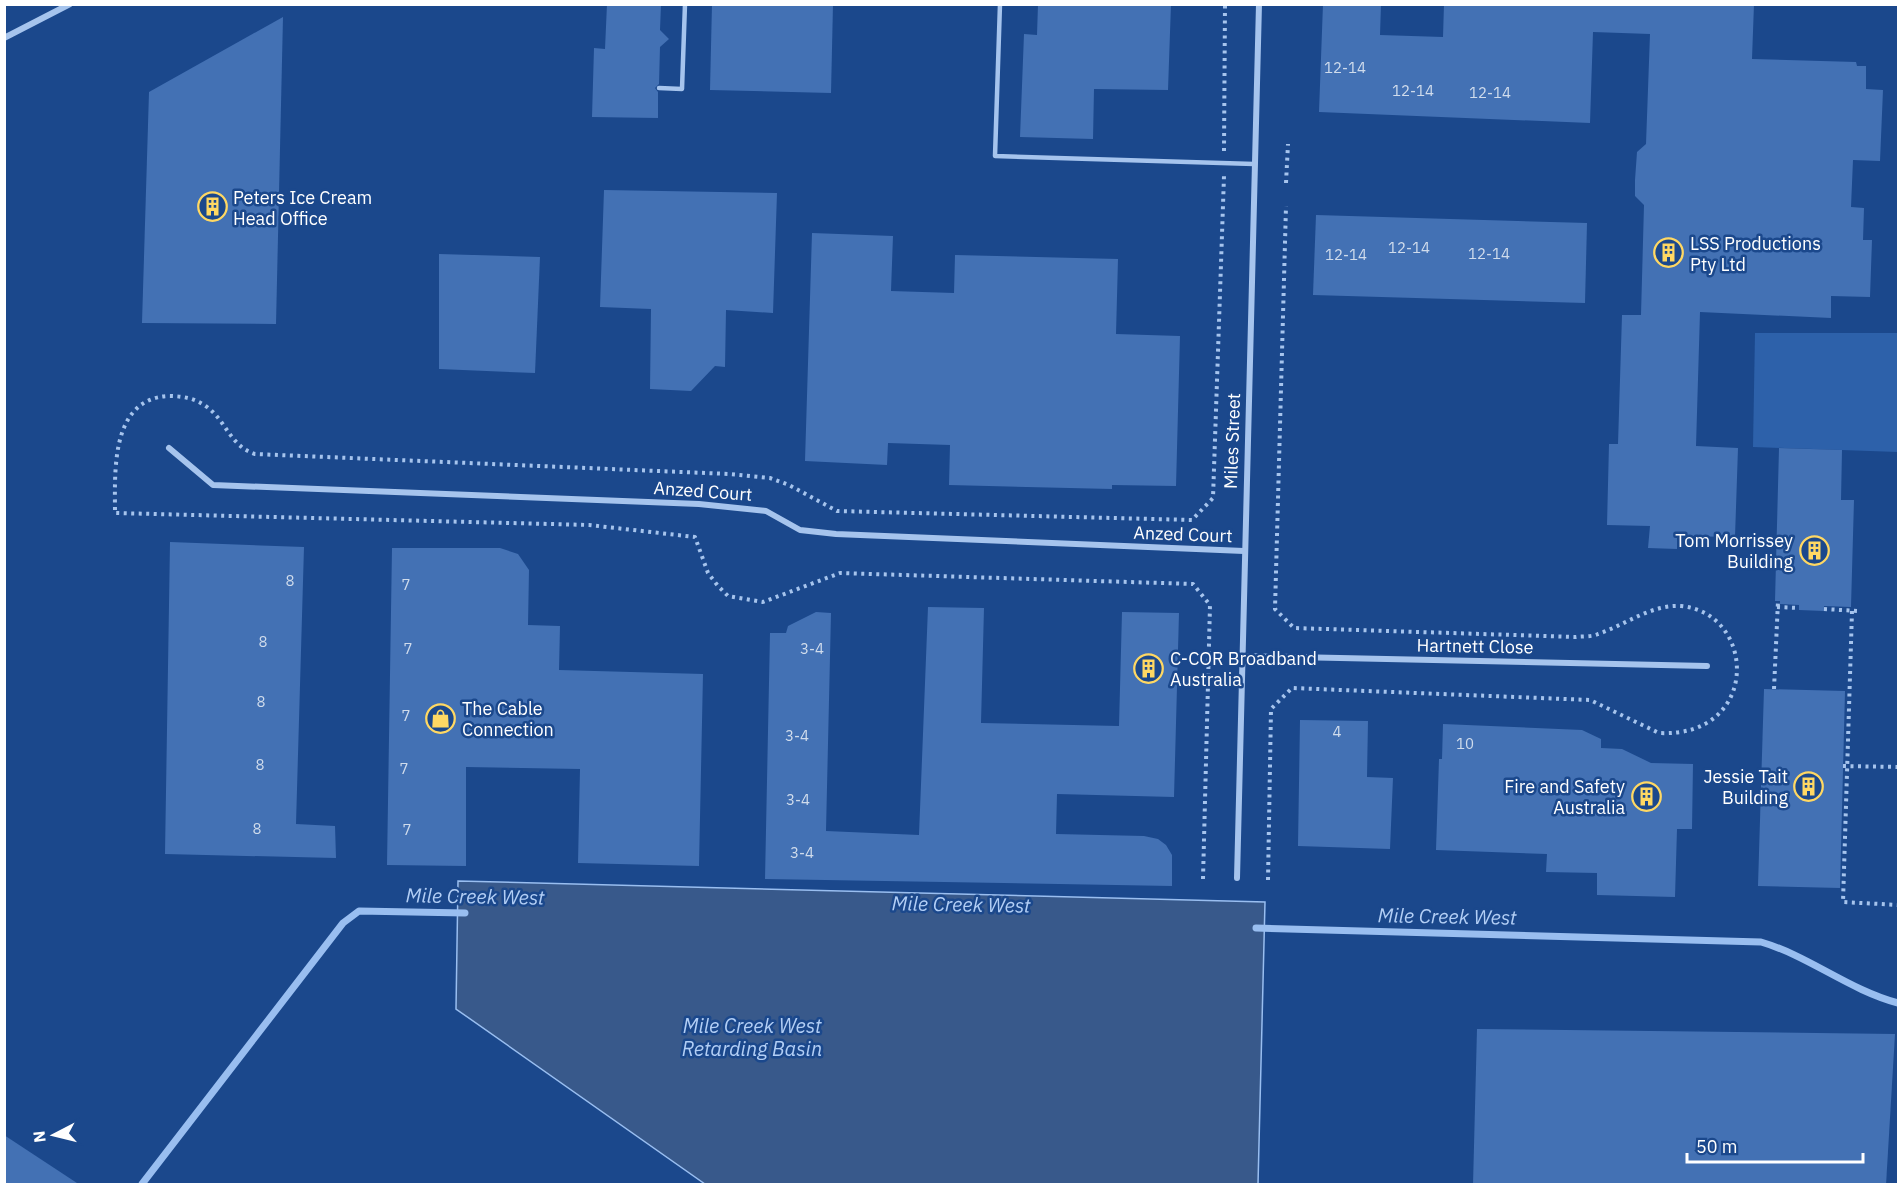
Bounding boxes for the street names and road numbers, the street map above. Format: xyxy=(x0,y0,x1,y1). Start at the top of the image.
street label: Miles Street xyxy=(1219,392,1245,490)
street label: Anzed Court xyxy=(653,476,753,506)
street label: Anzed Court xyxy=(1133,521,1233,547)
street label: Hartnett Close xyxy=(1416,633,1534,659)

